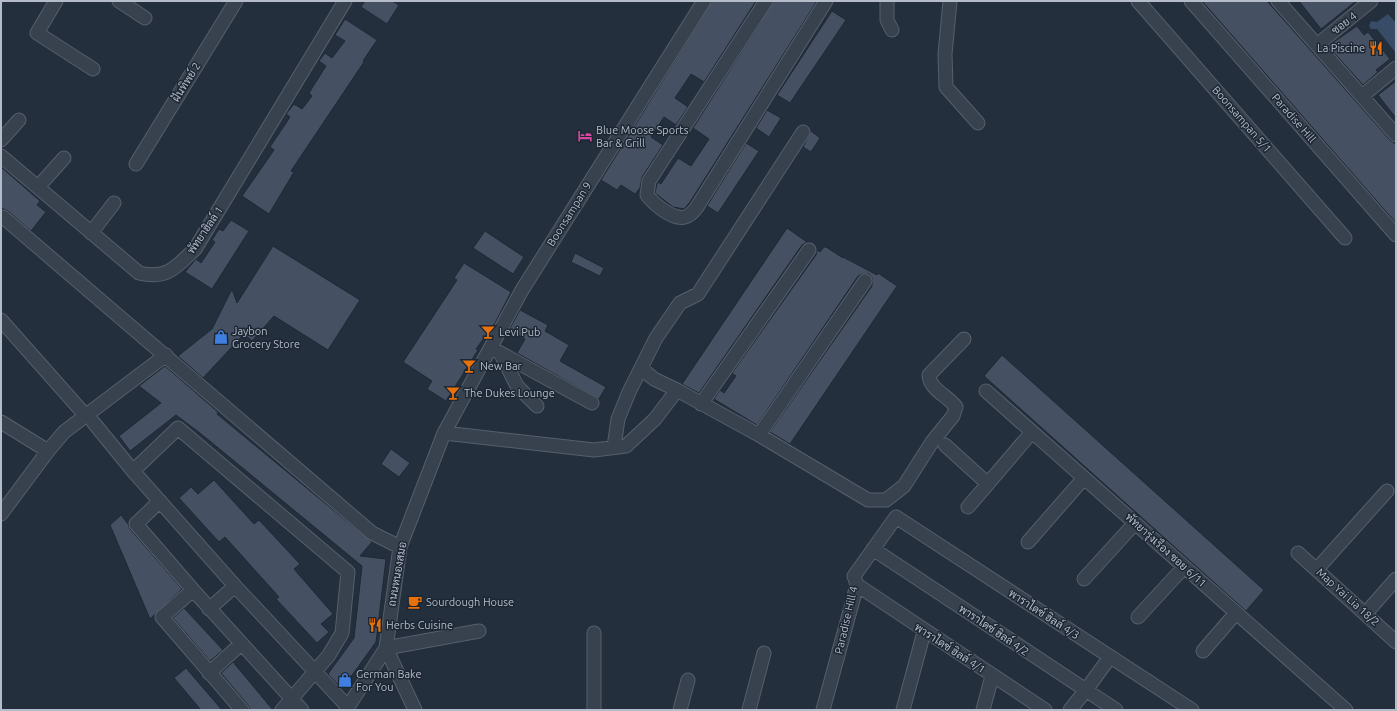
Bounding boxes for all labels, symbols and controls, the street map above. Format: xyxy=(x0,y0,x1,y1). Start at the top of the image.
street label: ซอย 4 xyxy=(1329,10,1359,36)
restaurant icon: La Piscine xyxy=(1368,40,1384,56)
place label: La Piscine xyxy=(1317,42,1365,54)
street label: ฝันทิพย์ 2 xyxy=(168,59,203,104)
street label: Boonsampan 5/1 xyxy=(1210,84,1274,154)
street label: Paradise Hill xyxy=(1270,91,1318,145)
place label: Blue Moose Sports Bar & Grill xyxy=(596,124,689,149)
hotel icon: Blue Moose Sports Bar & Grill xyxy=(577,128,593,144)
street label: Boonsampan 9 xyxy=(545,180,593,248)
street label: พัทยาฮิลล์ 1 xyxy=(183,203,225,256)
bar icon: Levi Pub xyxy=(480,324,496,340)
place label: Jaybon Grocery Store xyxy=(232,325,300,350)
place label: Levi Pub xyxy=(499,326,541,338)
shop icon: Jaybon Grocery Store xyxy=(213,329,229,345)
bar icon: New Bar xyxy=(461,358,477,374)
place label: New Bar xyxy=(480,360,523,372)
bar icon: The Dukes Lounge xyxy=(445,385,461,401)
place label: The Dukes Lounge xyxy=(464,387,555,399)
street label: พัทยารุ่งเรือง ซอย 6/11 xyxy=(1121,510,1210,592)
street label: ถนนหนองสมอ xyxy=(385,541,409,607)
street label: Map Yai Lia 18/2 xyxy=(1314,566,1382,628)
street label: Paradise Hill 4 xyxy=(832,585,860,655)
street label: พาราไดซ์ ฮิลล์ 4/3 xyxy=(1006,585,1083,641)
cafe icon: Sourdough House xyxy=(407,594,423,610)
place label: Sourdough House xyxy=(426,596,514,608)
street label: พาราไดซ์ ฮิลล์ 4/2 xyxy=(957,600,1032,658)
restaurant icon: Herbs Cuisine xyxy=(367,617,383,633)
place label: Herbs Cuisine xyxy=(386,619,453,631)
street label: พาราไดซ์ ฮิลล์ 4/1 xyxy=(912,619,989,675)
place label: German Bake For You xyxy=(356,668,422,693)
shop icon: German Bake For You xyxy=(337,672,353,688)

